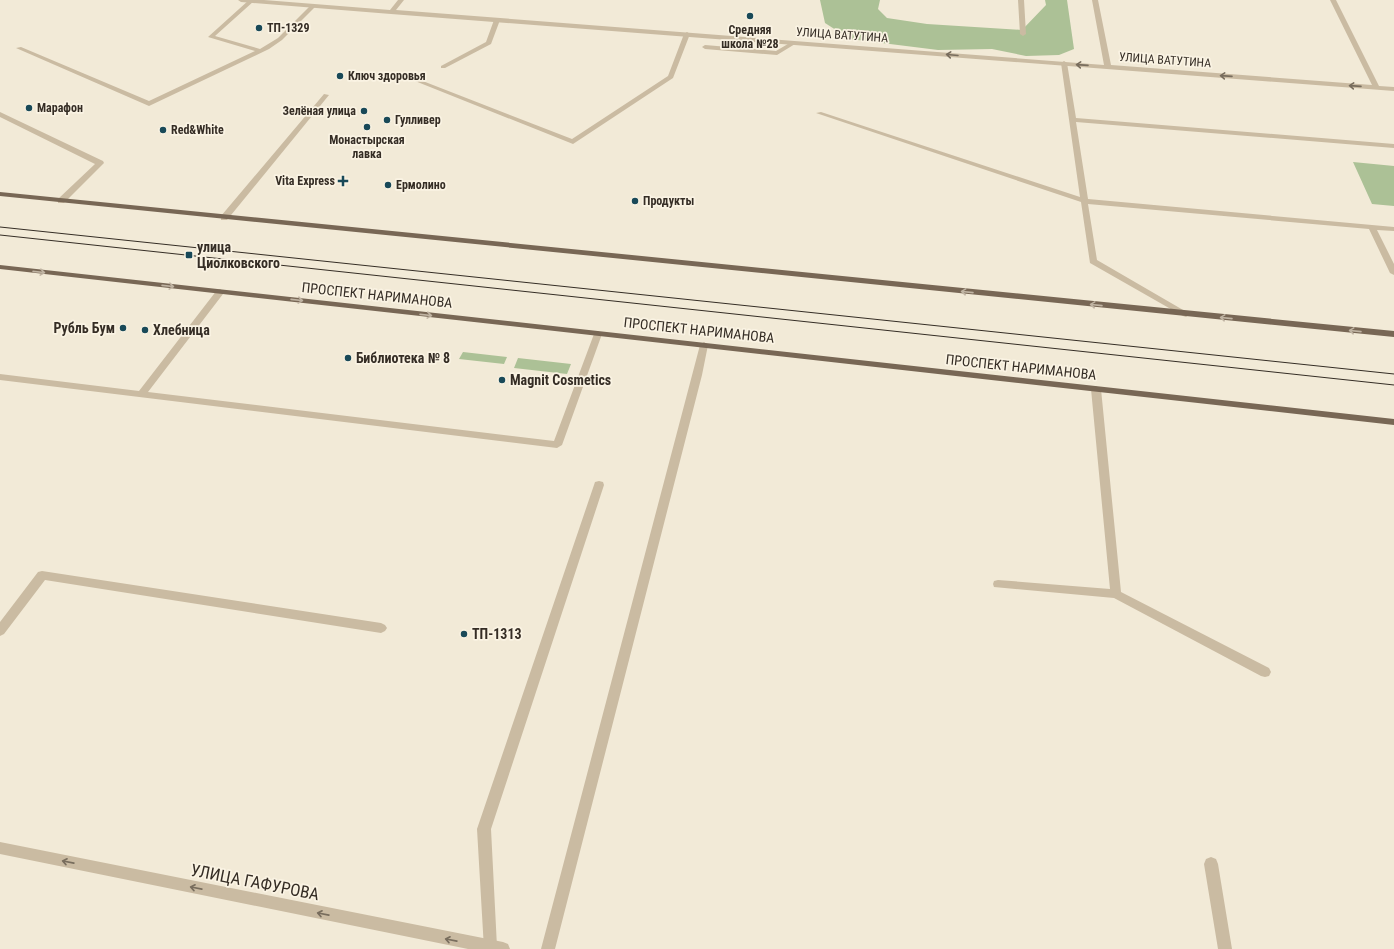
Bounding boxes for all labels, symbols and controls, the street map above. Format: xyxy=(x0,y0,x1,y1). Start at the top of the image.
marker: Средняя школа №28 xyxy=(745,11,755,21)
place label: ТП-1329 xyxy=(267,21,309,35)
marker: ТП-1329 xyxy=(254,23,264,33)
place label: Средняя школа №28 xyxy=(721,23,779,51)
street label: УЛИЦА ВАТУТИНА xyxy=(795,25,889,45)
street label: УЛИЦА ВАТУТИНА xyxy=(1118,50,1212,70)
one-way arrow xyxy=(946,51,959,58)
one-way arrow xyxy=(1076,61,1089,68)
place label: Ключ здоровья xyxy=(348,69,426,83)
marker: Ключ здоровья xyxy=(335,71,345,81)
one-way arrow xyxy=(1219,72,1232,79)
one-way arrow xyxy=(1349,82,1362,89)
place label: Марафон xyxy=(37,101,83,115)
marker: Марафон xyxy=(24,103,34,113)
place label: Зелёная улица xyxy=(282,104,356,118)
marker: Зелёная улица xyxy=(359,106,369,116)
place label: Гулливер xyxy=(395,113,441,127)
marker: Гулливер xyxy=(382,115,392,125)
marker: Монастырская лавка xyxy=(362,122,372,132)
place label: Red&White xyxy=(171,123,224,137)
marker: Red&White xyxy=(158,125,168,135)
place label: Монастырская лавка xyxy=(329,133,405,161)
place label: Vita Express xyxy=(275,174,336,188)
marker: Vita Express xyxy=(338,176,348,186)
place label: Ермолино xyxy=(396,178,446,192)
marker: Ермолино xyxy=(383,180,393,190)
place label: Продукты xyxy=(643,194,694,208)
marker: Продукты xyxy=(630,196,640,206)
place label: улица Циолковского xyxy=(197,239,280,271)
marker: улица Циолковского xyxy=(184,250,194,260)
one-way arrow xyxy=(32,268,45,275)
street label: ПРОСПЕКТ НАРИМАНОВА xyxy=(301,279,453,311)
one-way arrow xyxy=(161,282,174,290)
one-way arrow xyxy=(961,288,974,296)
one-way arrow xyxy=(290,297,303,304)
one-way arrow xyxy=(1090,301,1103,308)
one-way arrow xyxy=(419,311,432,318)
street label: ПРОСПЕКТ НАРИМАНОВА xyxy=(623,314,775,346)
one-way arrow xyxy=(1220,314,1233,321)
place label: Рубль Бум xyxy=(53,320,115,336)
place label: Хлебница xyxy=(153,322,210,338)
marker: Рубль Бум xyxy=(118,323,128,333)
marker: Хлебница xyxy=(140,325,150,335)
one-way arrow xyxy=(1349,327,1362,334)
place label: Библиотека № 8 xyxy=(356,350,450,366)
street label: ПРОСПЕКТ НАРИМАНОВА xyxy=(945,351,1097,383)
marker: Библиотека № 8 xyxy=(343,353,353,363)
place label: Magnit Cosmetics xyxy=(510,372,611,388)
marker: Magnit Cosmetics xyxy=(497,375,507,385)
place label: ТП-1313 xyxy=(472,626,522,642)
marker: ТП-1313 xyxy=(459,629,469,639)
one-way arrow xyxy=(62,858,75,866)
street label: УЛИЦА ГАФУРОВА xyxy=(189,860,321,904)
one-way arrow xyxy=(190,884,203,892)
one-way arrow xyxy=(317,909,330,917)
one-way arrow xyxy=(444,935,457,943)

